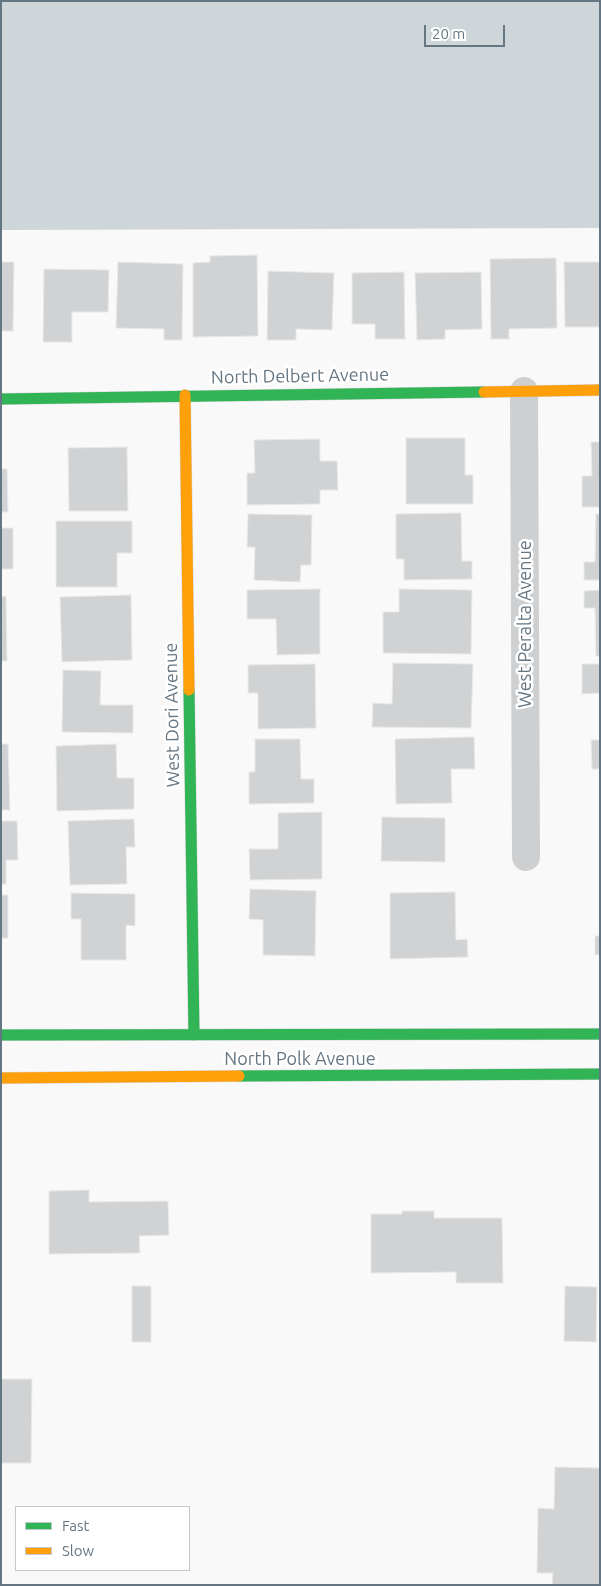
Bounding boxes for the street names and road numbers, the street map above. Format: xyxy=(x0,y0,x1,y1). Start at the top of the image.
street label: North Delbert Avenue xyxy=(211,364,389,388)
street label: West Peralta Avenue xyxy=(514,540,536,708)
street label: West Dori Avenue xyxy=(160,643,184,787)
street label: North Polk Avenue xyxy=(224,1048,376,1070)

